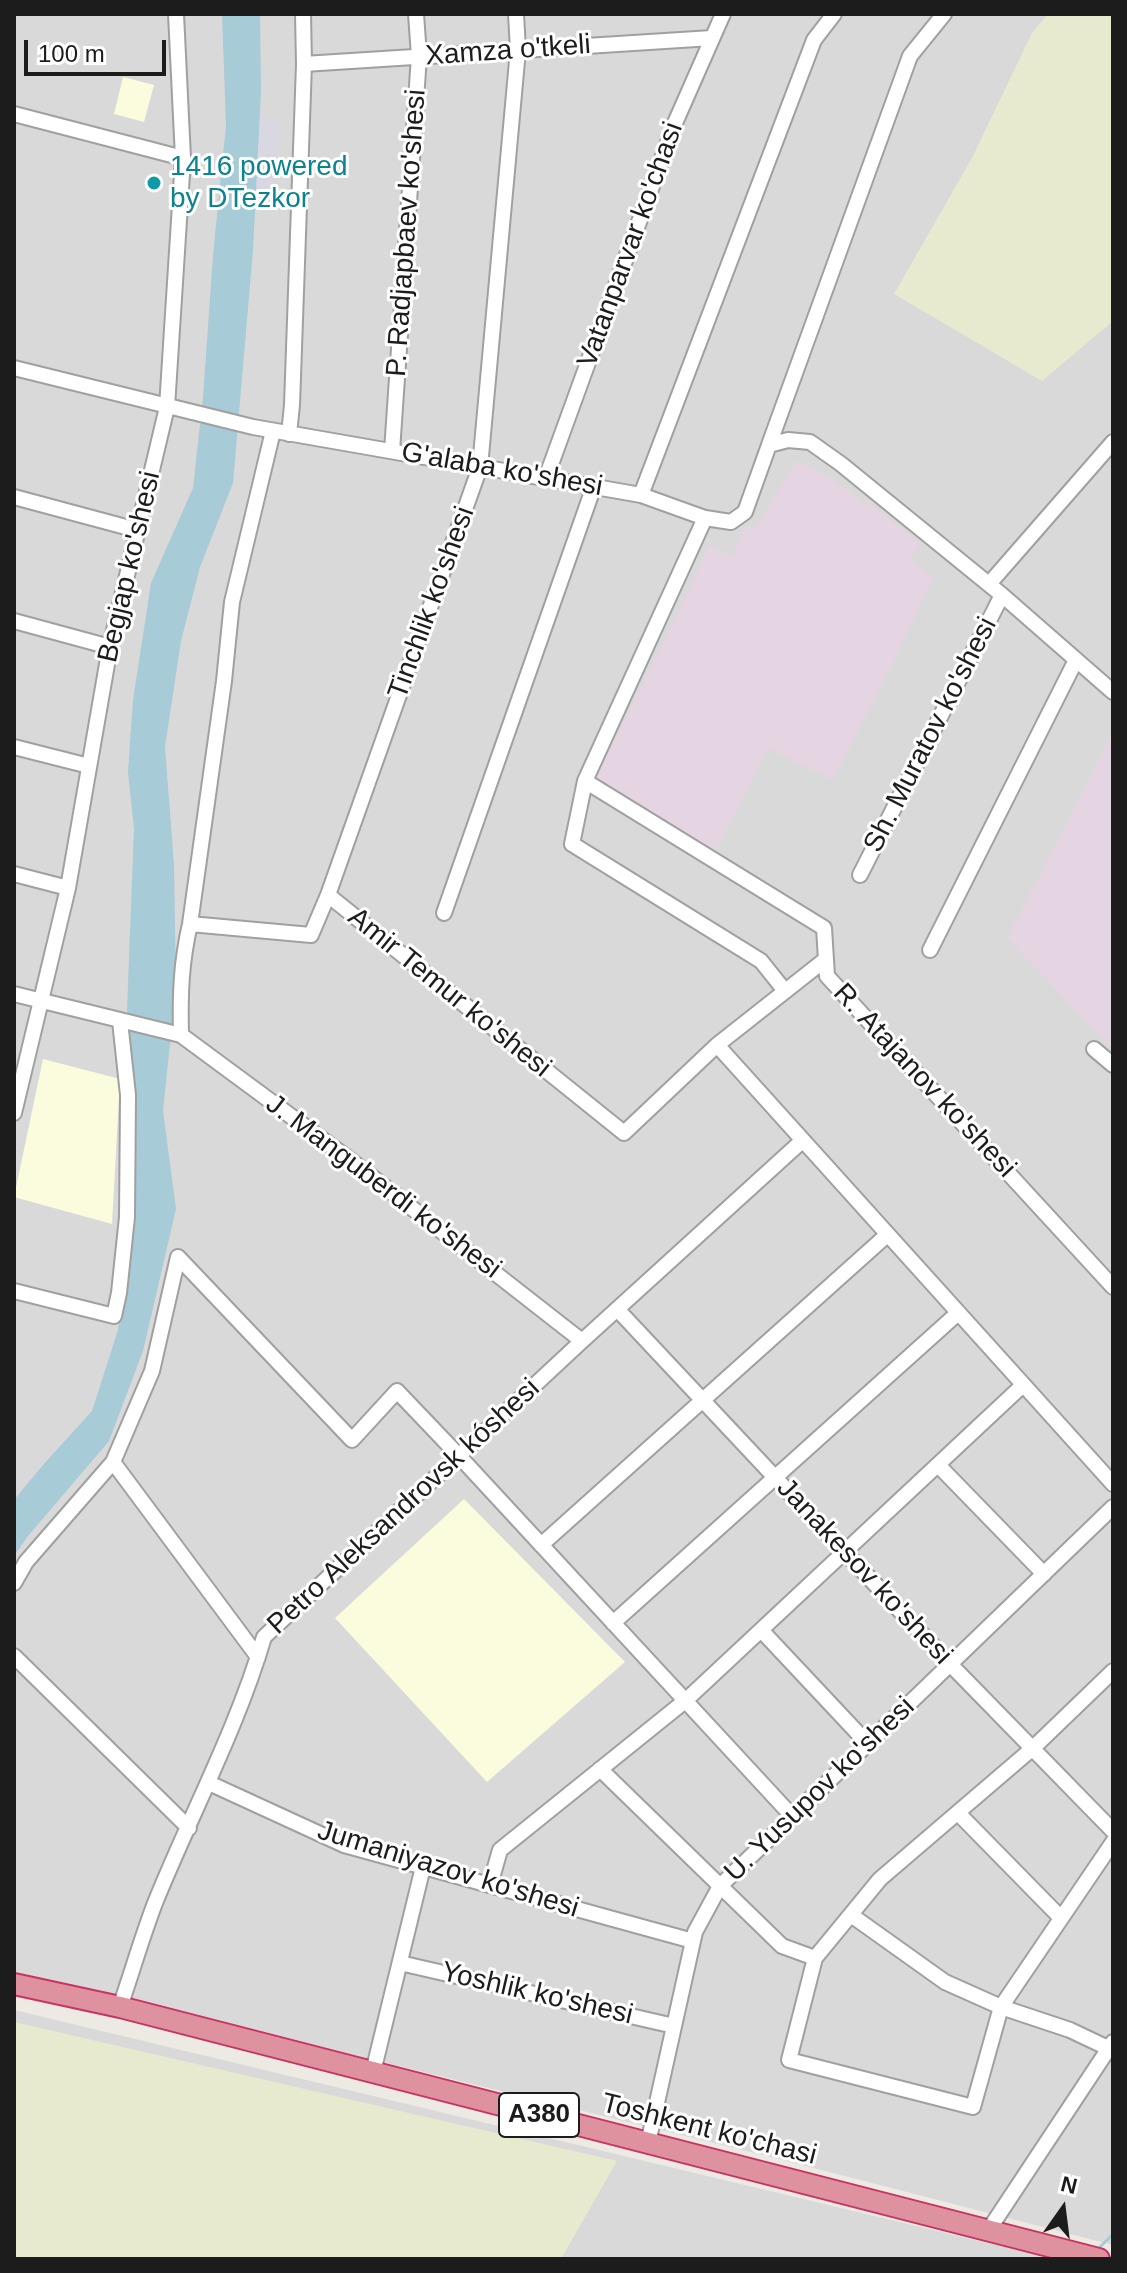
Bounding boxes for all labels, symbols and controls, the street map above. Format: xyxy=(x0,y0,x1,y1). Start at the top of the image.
scale bar xyxy=(28,24,170,74)
street label: Xamza o'tkeli xyxy=(424,28,592,74)
text: 100 m xyxy=(38,40,105,67)
street label: P. Radjapbaev ko'shesi xyxy=(380,88,434,378)
street label: Vatanparvar ko'chasi xyxy=(571,118,691,372)
place label: 1416 powered by DTezkor xyxy=(170,150,347,216)
marker: 1416 powered by DTezkor xyxy=(145,174,163,192)
street label: G'alaba ko'shesi xyxy=(399,436,605,504)
street label: Begjap ko'shesi xyxy=(92,468,168,666)
street label: Tinchlik ko'shesi xyxy=(382,502,482,704)
street label: Sh. Muratov ko'shesi xyxy=(857,612,1005,858)
street label: Amir Temur ko'shesi xyxy=(341,901,557,1085)
street label: R. Atajanov ko'shesi xyxy=(826,977,1022,1185)
street label: J. Manguberdi ko'shesi xyxy=(259,1088,507,1286)
street label: Petro Aleksandrovsk kóshesi xyxy=(261,1372,547,1642)
street label: Janakesov ko'shesi xyxy=(769,1472,959,1672)
street label: U. Yusupov ko'shesi xyxy=(718,1691,922,1889)
street label: Jumaniyazov ko'shesi xyxy=(313,1814,583,1926)
street label: Yoshlik ko'shesi xyxy=(438,1956,636,2032)
street label: Toshkent ko'chasi xyxy=(598,2087,820,2173)
road number: A380 xyxy=(499,2093,579,2137)
north arrow xyxy=(1023,2169,1103,2249)
text: N xyxy=(1058,2171,1080,2199)

